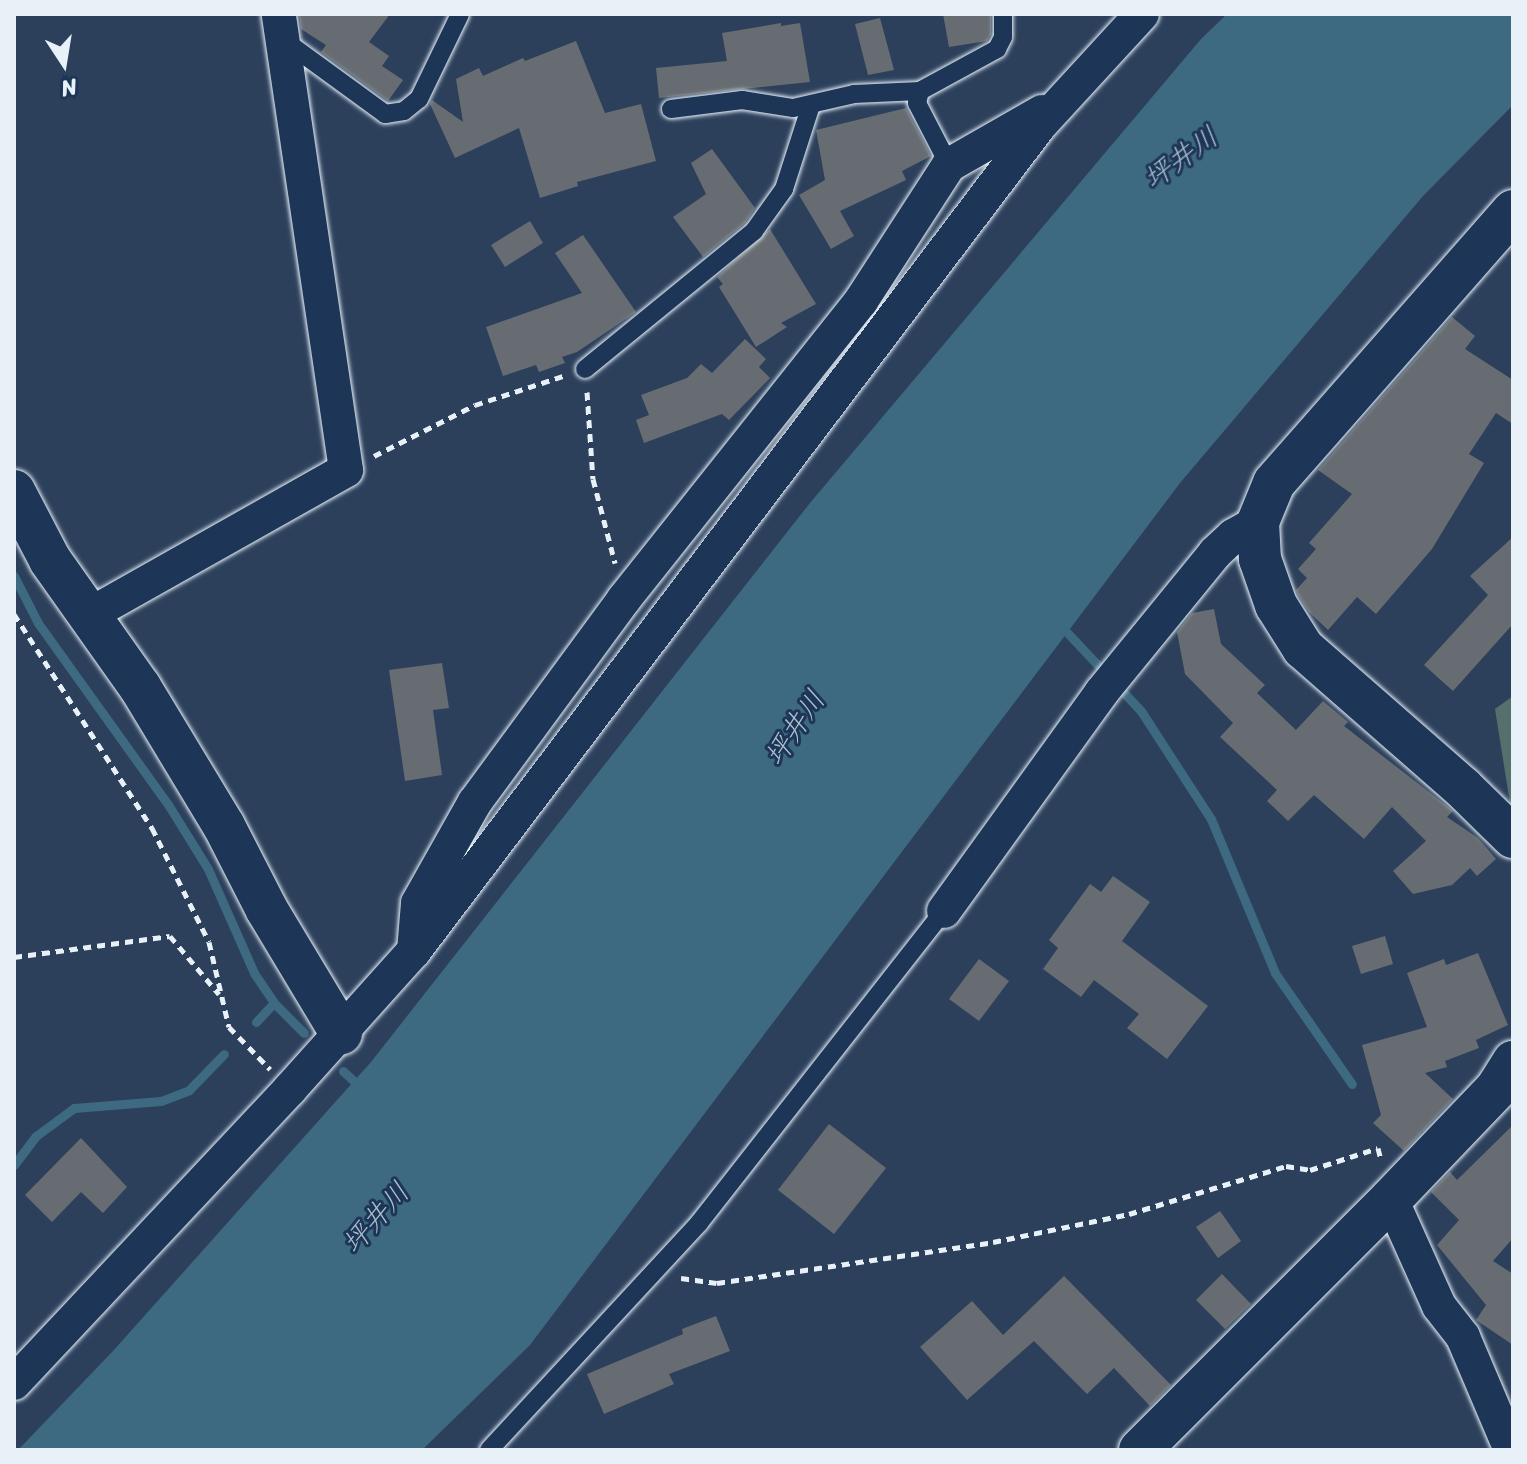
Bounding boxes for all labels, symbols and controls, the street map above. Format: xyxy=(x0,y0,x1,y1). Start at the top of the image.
north arrow xyxy=(24,24,104,104)
text: N xyxy=(58,67,81,109)
water label: 坪井川 xyxy=(1137,120,1225,196)
water label: 坪井川 xyxy=(758,684,832,772)
water label: 坪井川 xyxy=(335,1176,417,1260)

